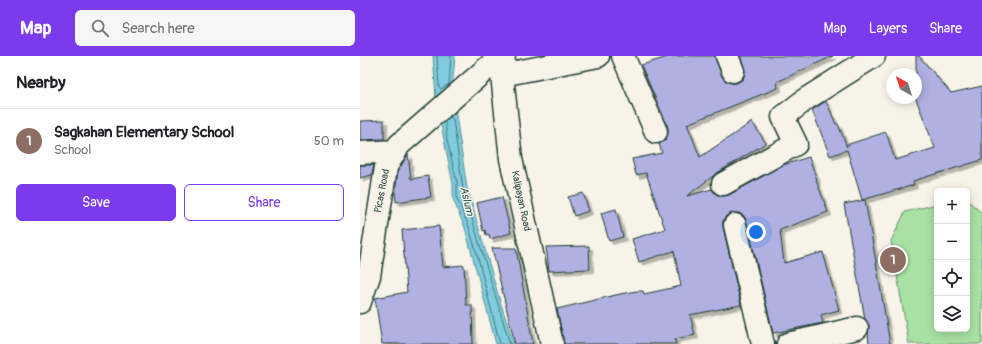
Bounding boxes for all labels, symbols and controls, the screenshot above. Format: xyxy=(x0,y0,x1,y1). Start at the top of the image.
search box xyxy=(75,10,355,46)
text: Map xyxy=(20,16,51,40)
icon: search xyxy=(89,17,111,39)
text: Search here xyxy=(121,19,195,38)
text: Map xyxy=(824,20,847,37)
text: Layers xyxy=(869,20,907,37)
text: Share xyxy=(929,20,962,37)
north arrow xyxy=(886,68,922,104)
text: Nearby xyxy=(16,72,65,93)
text: Sagkahan Elementary School xyxy=(54,123,234,142)
text: 1 xyxy=(26,133,32,149)
text: 50 m xyxy=(314,133,344,149)
text: School xyxy=(54,142,91,158)
street label: Picas Road xyxy=(372,168,392,214)
street label: Kalipayan Road xyxy=(509,170,533,232)
button: Save xyxy=(16,184,176,221)
button: Share xyxy=(184,184,344,221)
water label: Aslum xyxy=(457,185,477,218)
map controls xyxy=(934,188,970,332)
button: + xyxy=(934,188,970,224)
your location xyxy=(746,222,766,242)
button: − xyxy=(934,224,970,260)
pin: 1 xyxy=(880,245,906,275)
button: locate xyxy=(934,260,970,296)
button: layers xyxy=(934,296,970,332)

